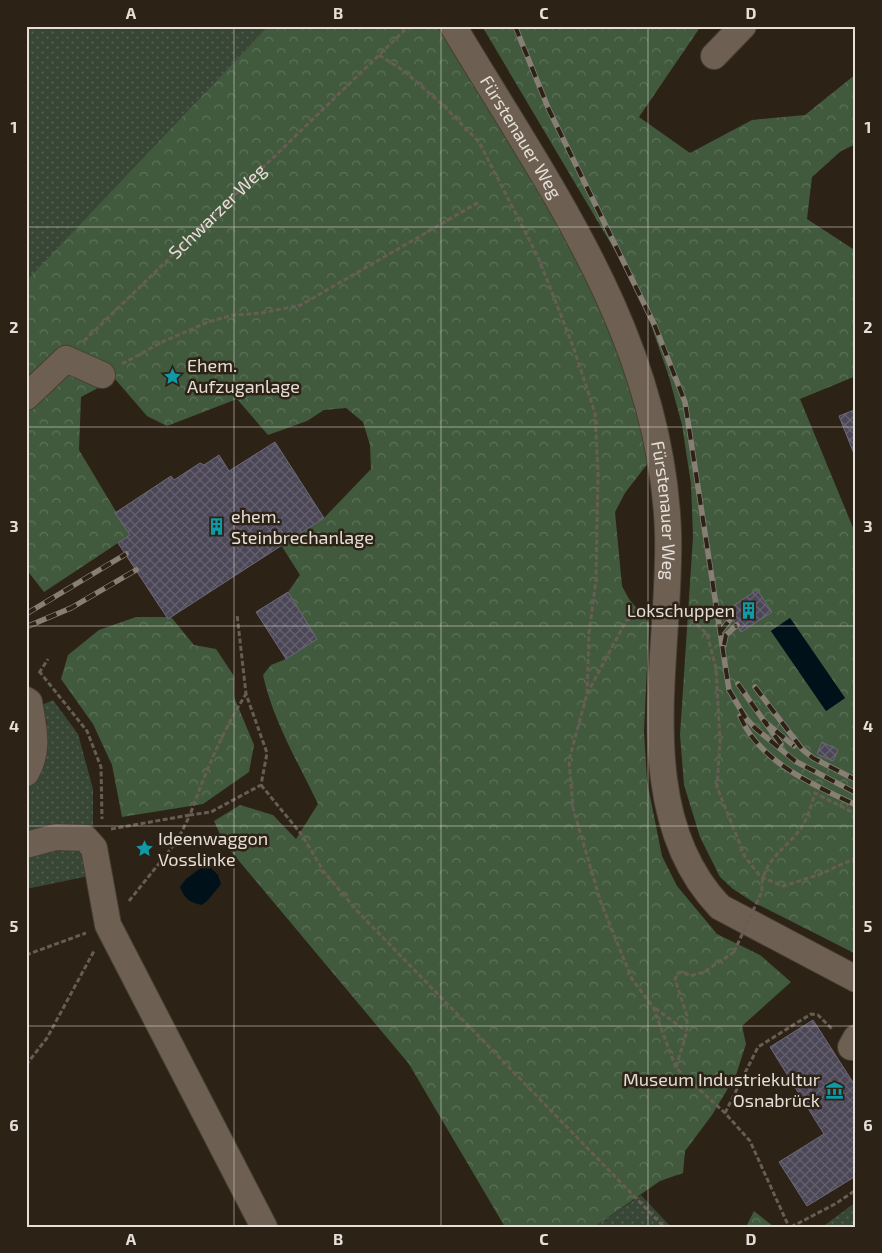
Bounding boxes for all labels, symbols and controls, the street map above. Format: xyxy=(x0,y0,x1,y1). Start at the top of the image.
text: A xyxy=(126,3,137,22)
text: B xyxy=(333,3,343,22)
text: C xyxy=(539,3,549,22)
text: D xyxy=(746,3,757,22)
street label: Fürstenauer Weg xyxy=(476,71,567,202)
text: 1 xyxy=(11,117,17,136)
text: 1 xyxy=(865,117,871,136)
street label: Schwarzer Weg xyxy=(164,159,270,263)
text: 2 xyxy=(9,317,19,336)
text: 2 xyxy=(863,317,873,336)
place label: Ehem. Aufzuganlage xyxy=(187,354,300,397)
place icon: Ehem. Aufzuganlage xyxy=(163,366,183,386)
street label: Fürstenauer Weg xyxy=(647,439,680,581)
place label: ehem. Steinbrechanlage xyxy=(231,505,374,548)
text: 3 xyxy=(9,516,19,535)
text: 3 xyxy=(863,516,873,535)
building icon: ehem. Steinbrechanlage xyxy=(207,517,227,537)
place label: Lokschuppen xyxy=(627,599,735,621)
building icon: Lokschuppen xyxy=(739,601,759,621)
text: 4 xyxy=(9,716,19,735)
text: 4 xyxy=(863,716,873,735)
place label: Ideenwaggon Vosslinke xyxy=(158,827,268,870)
place icon: Ideenwaggon Vosslinke xyxy=(134,839,154,859)
text: 5 xyxy=(10,916,19,935)
text: 5 xyxy=(864,916,873,935)
place label: Museum Industriekultur Osnabrück xyxy=(623,1068,820,1111)
museum icon: Museum Industriekultur Osnabrück xyxy=(824,1080,844,1100)
text: 6 xyxy=(9,1115,19,1134)
text: 6 xyxy=(863,1115,873,1134)
text: A xyxy=(126,1229,137,1248)
text: B xyxy=(333,1229,343,1248)
text: C xyxy=(539,1229,549,1248)
text: D xyxy=(746,1229,757,1248)

